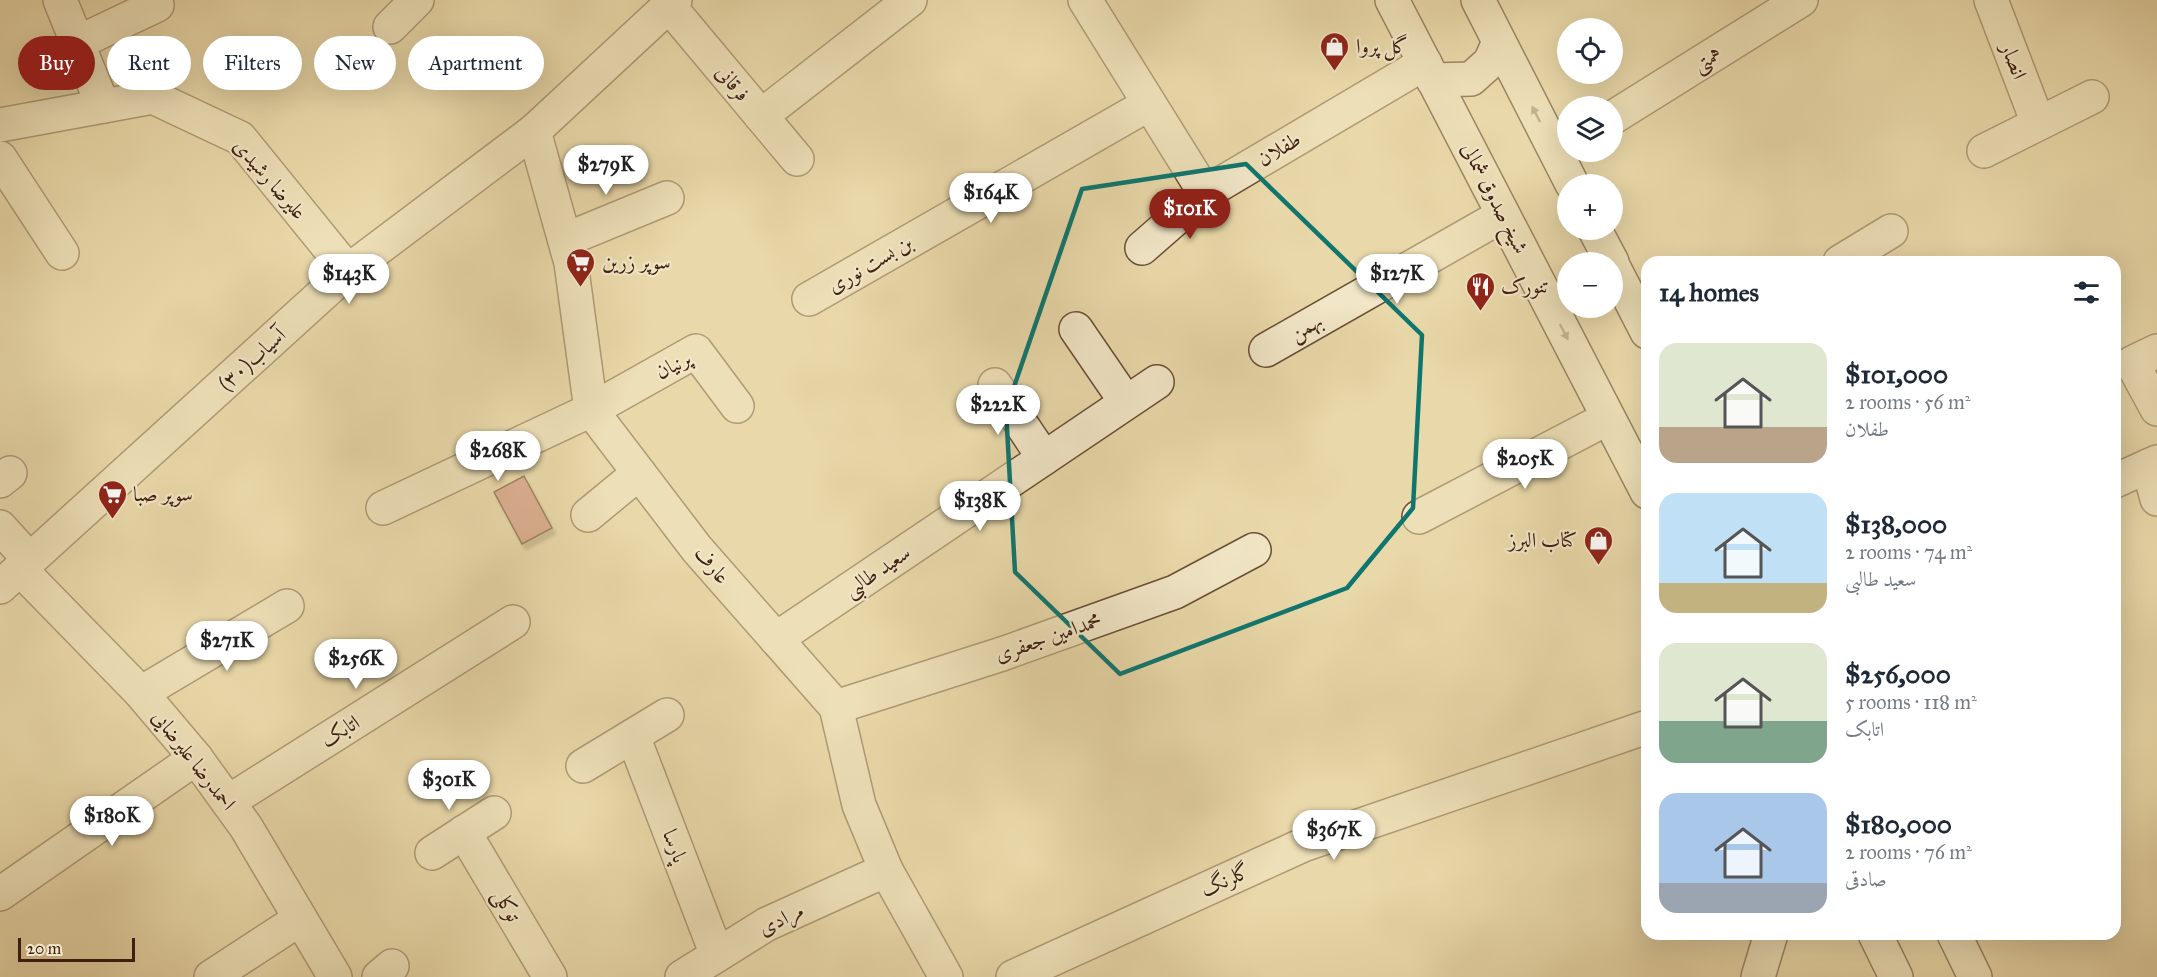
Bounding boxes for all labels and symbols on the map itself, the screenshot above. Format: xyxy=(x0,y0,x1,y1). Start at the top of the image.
shop icon: گل پروا xyxy=(1319,30,1351,72)
place label: گل پروا xyxy=(1356,33,1408,61)
street label: انصار xyxy=(1995,37,2033,83)
street label: همتی xyxy=(1688,40,1727,79)
street label: فرقانی xyxy=(710,59,756,107)
one-way arrow xyxy=(1531,105,1540,122)
street label: طفلان xyxy=(1252,126,1306,172)
street label: علیرضا رشیدی xyxy=(228,133,312,225)
street label: شیخ صدوق شمالی xyxy=(1451,138,1534,261)
pin: $279K xyxy=(564,145,648,196)
pin: $164K xyxy=(949,173,1033,224)
pin: $101K xyxy=(1148,189,1232,240)
street label: بن بست نوری xyxy=(823,229,917,299)
supermarket icon: سوپر زرین xyxy=(565,246,597,288)
place label: سوپر زرین xyxy=(602,249,671,275)
pin: $143K xyxy=(307,254,391,305)
pin: $127K xyxy=(1355,254,1439,305)
restaurant icon: تنورک xyxy=(1464,270,1496,312)
place label: تنورک xyxy=(1501,273,1549,299)
street label: بهمن xyxy=(1285,307,1328,348)
street label: آسیاب(۳۰) xyxy=(213,320,293,396)
one-way arrow xyxy=(1559,323,1569,340)
street label: پرنیان xyxy=(651,344,697,385)
pin: $222K xyxy=(956,385,1040,436)
pin: $268K xyxy=(456,431,540,482)
pin: $205K xyxy=(1483,439,1567,490)
supermarket icon: سوپر صبا xyxy=(96,478,128,520)
place label: سوپر صبا xyxy=(133,481,193,507)
pin: $138K xyxy=(938,481,1022,532)
shop icon: کتاب البرز xyxy=(1582,524,1614,566)
place label: کتاب البرز xyxy=(1506,527,1577,553)
street label: سعید طالبی xyxy=(839,539,918,606)
street label: عارف xyxy=(688,541,736,589)
street label: محمدامین جعفری xyxy=(991,607,1105,667)
pin: $271K xyxy=(185,621,269,672)
pin: $256K xyxy=(314,639,398,690)
street label: احمدرضا علیرضایی xyxy=(146,704,241,816)
street label: اتابک xyxy=(316,709,364,753)
pin: $301K xyxy=(407,760,491,811)
pin: $180K xyxy=(70,796,154,847)
pin: $367K xyxy=(1292,810,1376,861)
street label: پارسا xyxy=(655,826,694,868)
street label: گلرنگ xyxy=(1196,858,1254,902)
street label: توکلی xyxy=(484,884,528,929)
street label: مرادی xyxy=(754,897,809,943)
scale bar xyxy=(18,935,135,962)

